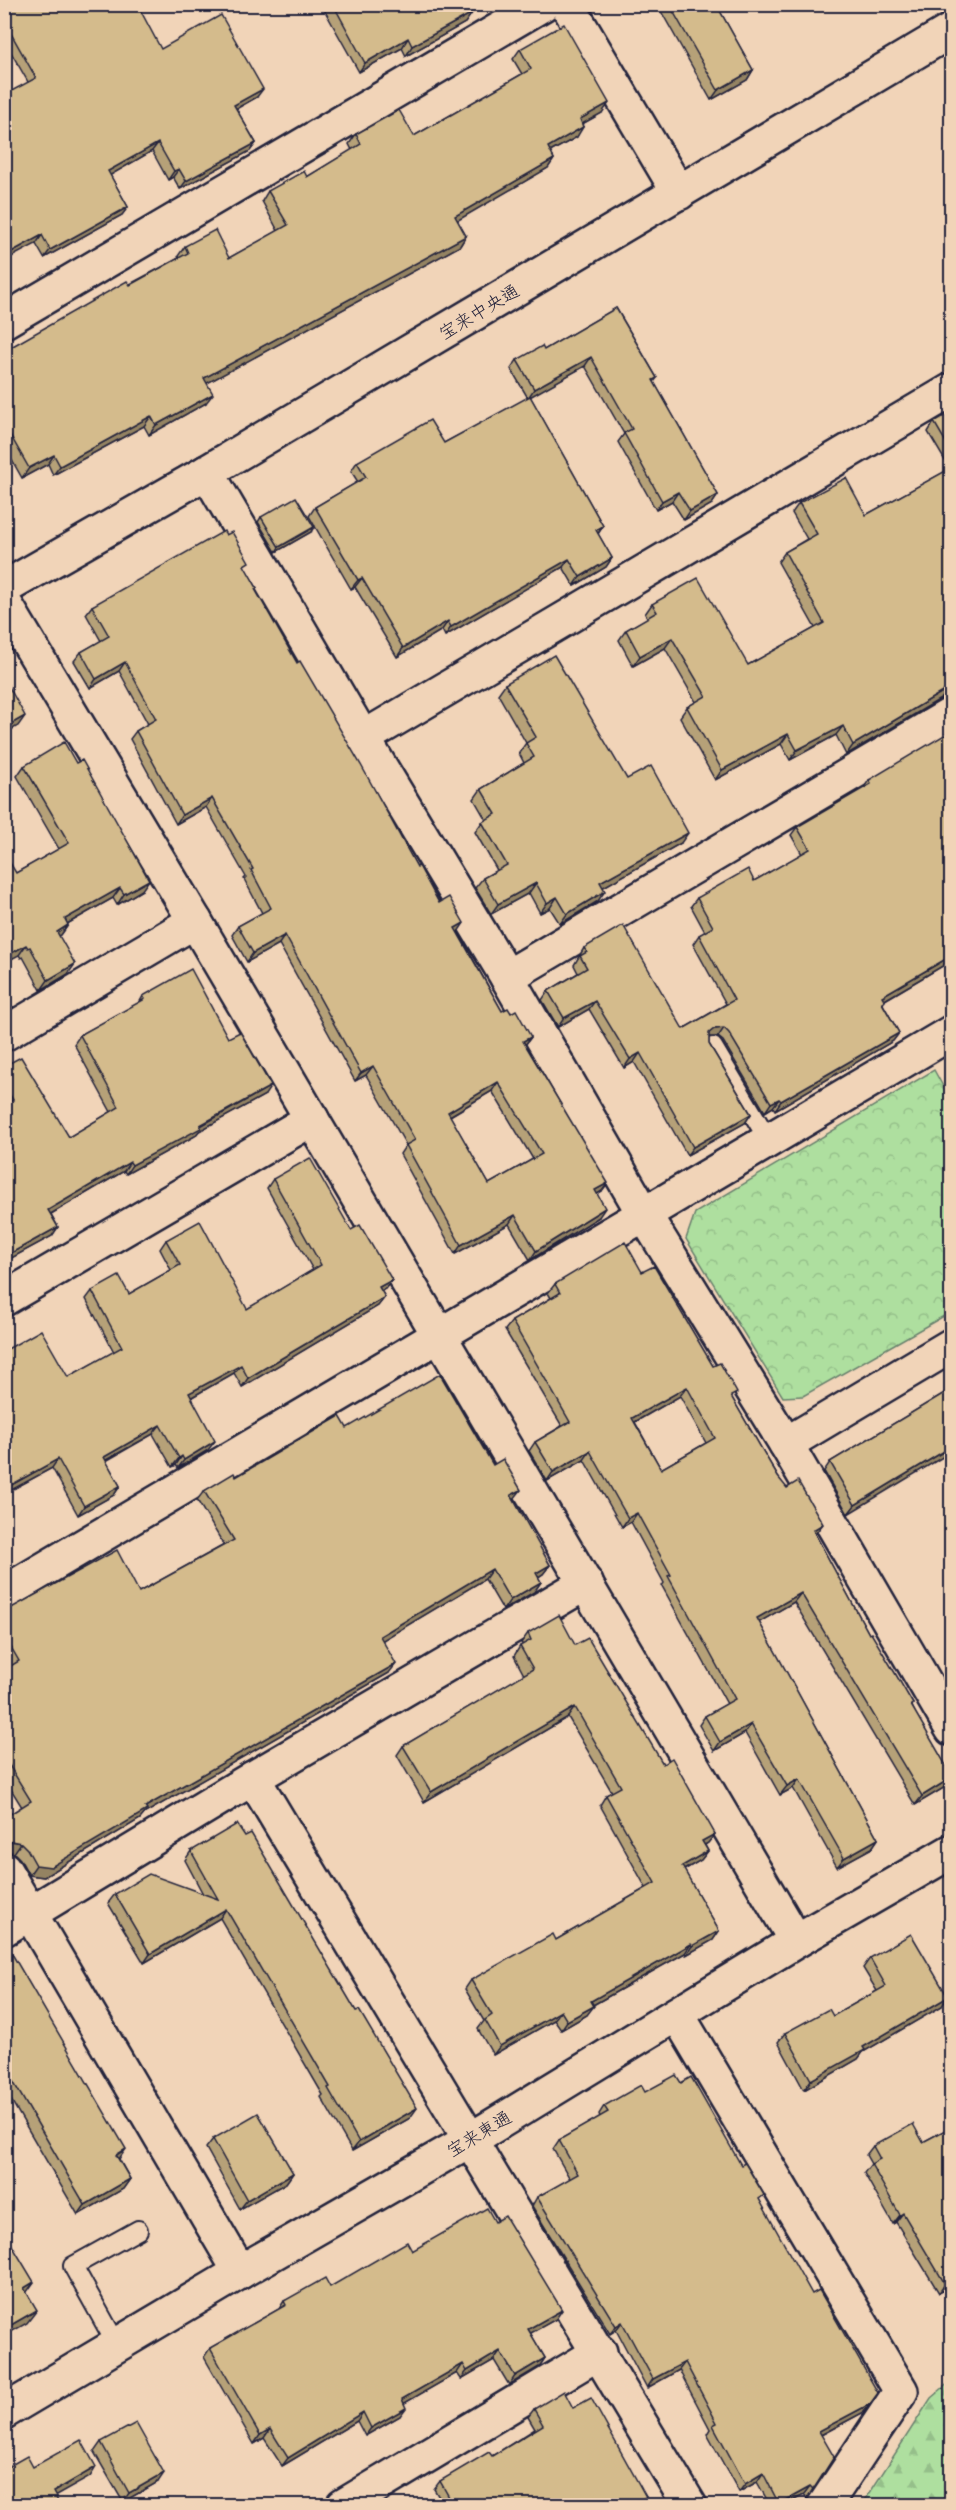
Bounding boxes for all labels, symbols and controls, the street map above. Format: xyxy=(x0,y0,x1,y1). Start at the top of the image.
street label: 宝来中央通 xyxy=(434,279,524,346)
street label: 宝来東通 xyxy=(442,2105,517,2164)

